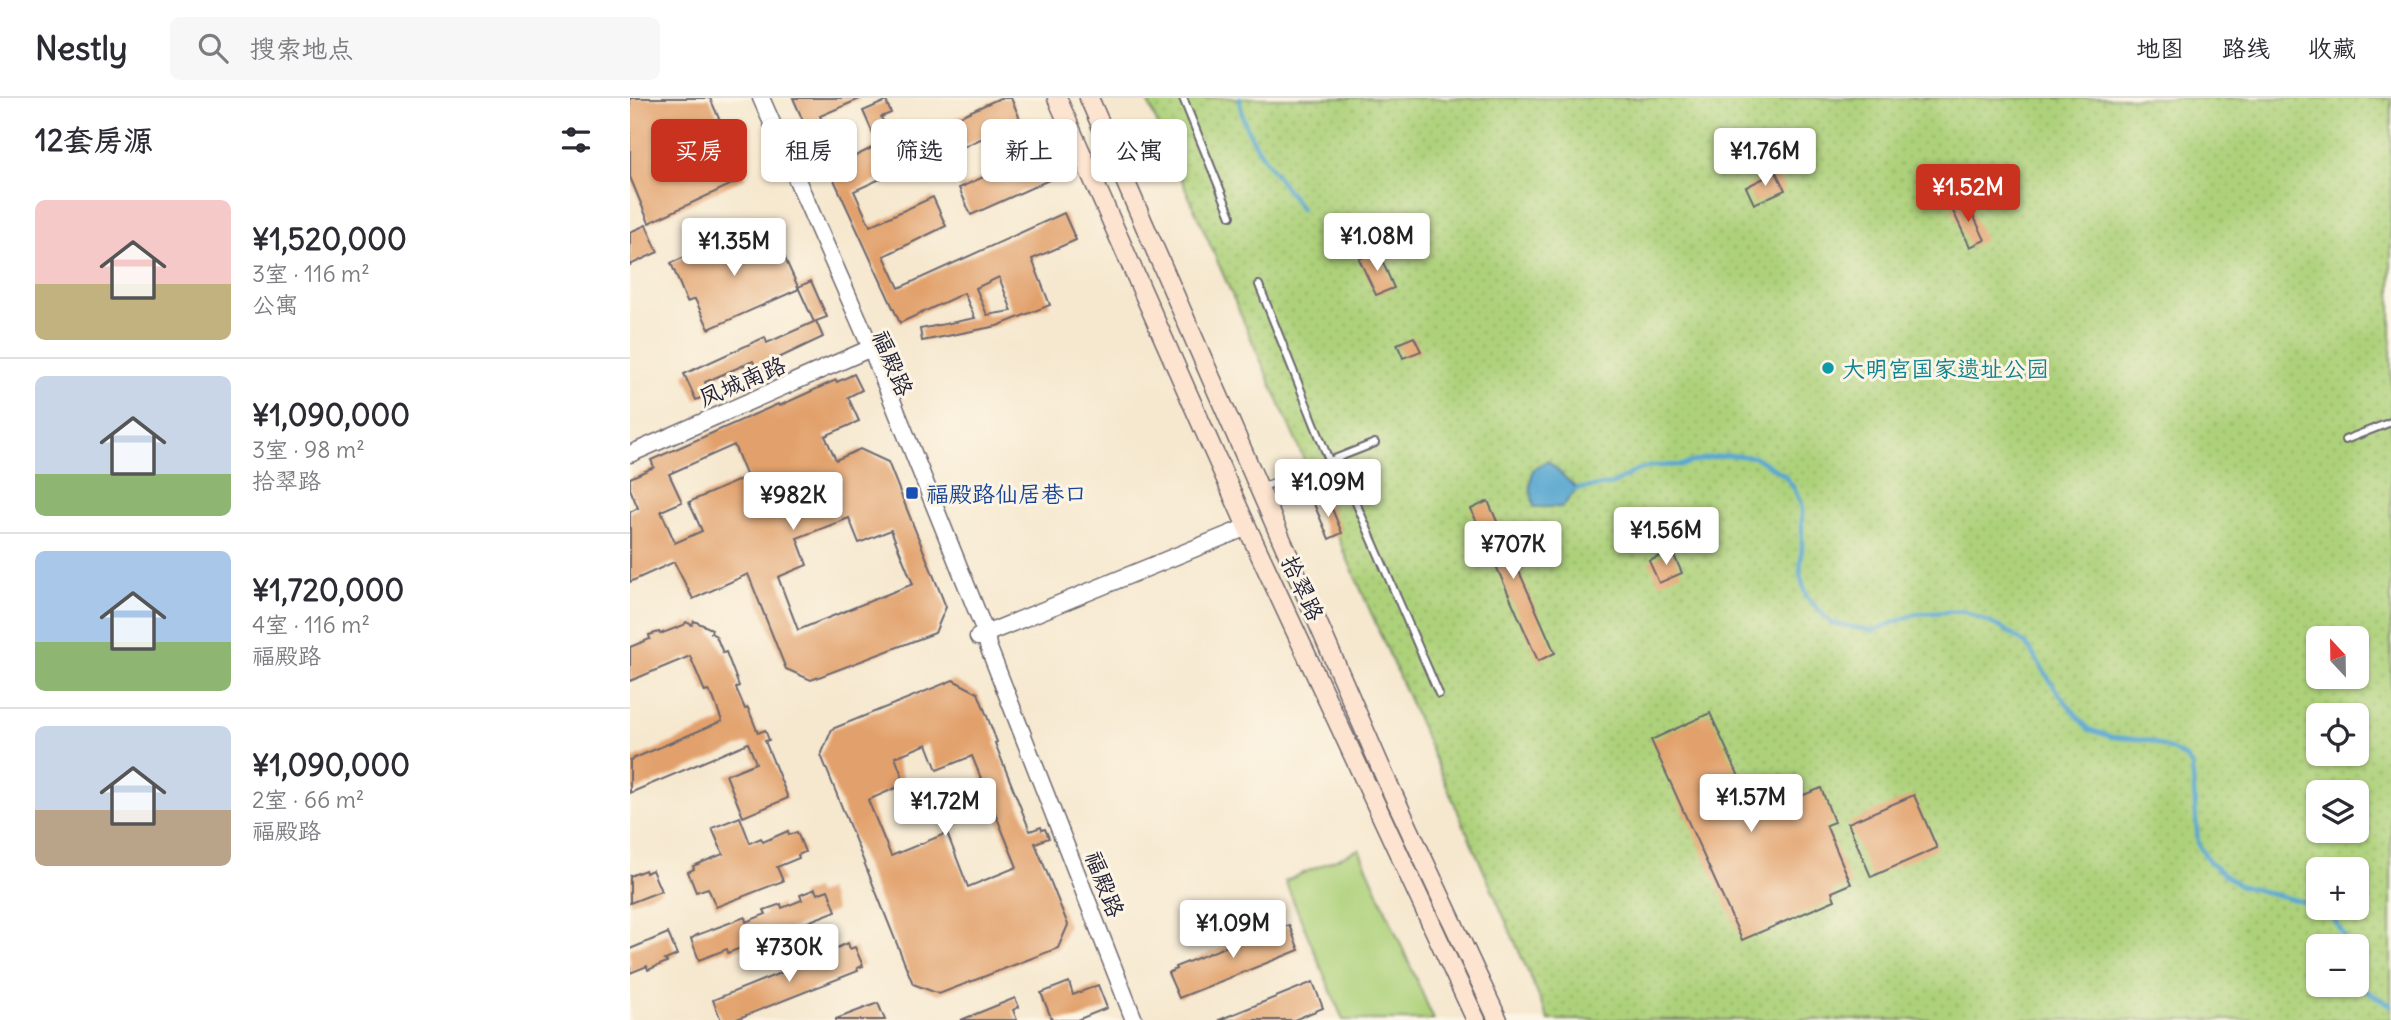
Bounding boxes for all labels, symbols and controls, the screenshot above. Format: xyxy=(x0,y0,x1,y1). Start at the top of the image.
search box xyxy=(170,17,660,80)
text: Nestly xyxy=(35,27,128,69)
icon: search xyxy=(194,29,232,67)
text: 搜索地点 xyxy=(250,32,354,65)
text: 地图 xyxy=(2136,33,2184,63)
text: 路线 xyxy=(2222,33,2270,63)
text: 收藏 xyxy=(2308,33,2356,63)
chip: 买房 xyxy=(651,119,747,182)
chip: 租房 xyxy=(761,119,857,182)
chip: 筛选 xyxy=(871,119,967,182)
chip: 新上 xyxy=(981,119,1077,182)
chip: 公寓 xyxy=(1091,119,1187,182)
text: 12套房源 xyxy=(35,121,153,159)
icon: filters xyxy=(557,121,595,159)
pin: ¥1.76M xyxy=(1708,129,1822,188)
text: ¥1.76M xyxy=(1730,136,1800,165)
pin: ¥1.52M xyxy=(1911,164,2025,224)
text: ¥1.52M xyxy=(1932,172,2004,201)
pin: ¥1.08M xyxy=(1320,214,1434,273)
pin: ¥1.35M xyxy=(677,218,791,278)
text: ¥1,520,000 xyxy=(252,220,407,258)
text: ¥1.08M xyxy=(1340,221,1414,250)
text: ¥1.35M xyxy=(698,226,770,255)
icon: home xyxy=(91,228,175,312)
text: 3室 · 116 m² xyxy=(252,259,370,288)
text: 公寓 xyxy=(252,290,298,319)
street label: 福殿路 xyxy=(866,326,920,400)
street label: 凤城南路 xyxy=(694,350,790,412)
place label: 大明宫国家遗址公园 xyxy=(1842,354,2049,383)
marker: 大明宫国家遗址公园 xyxy=(1820,360,1836,376)
text: ¥1,090,000 xyxy=(252,396,410,434)
icon: home xyxy=(91,404,175,488)
text: 3室 · 98 m² xyxy=(252,435,365,464)
pin: ¥1.09M xyxy=(1271,460,1385,519)
text: 拾翠路 xyxy=(252,466,321,495)
text: ¥1.09M xyxy=(1291,467,1365,496)
pin: ¥982K xyxy=(744,472,842,532)
place label: 福殿路仙居巷口 xyxy=(926,479,1087,508)
text: ¥982K xyxy=(760,480,826,509)
marker: 福殿路仙居巷口 xyxy=(904,485,920,501)
pin: ¥1.56M xyxy=(1609,508,1723,567)
text: ¥1.56M xyxy=(1630,515,1702,544)
pin: ¥707K xyxy=(1464,522,1562,581)
text: ¥707K xyxy=(1480,529,1546,558)
street label: 拾翠路 xyxy=(1275,551,1331,625)
text: ¥1,720,000 xyxy=(252,571,404,609)
icon: home xyxy=(91,579,175,663)
text: 4室 · 116 m² xyxy=(252,610,370,639)
north arrow xyxy=(2306,626,2370,690)
map controls xyxy=(2306,626,2369,997)
text: 福殿路 xyxy=(252,641,321,670)
button: locate xyxy=(2306,703,2369,766)
text: ¥1,090,000 xyxy=(252,746,410,784)
icon: home xyxy=(91,754,175,838)
pin: ¥1.57M xyxy=(1694,774,1808,834)
pin: ¥1.72M xyxy=(888,778,1002,838)
button: layers xyxy=(2306,780,2369,843)
text: ¥1.57M xyxy=(1716,782,1786,811)
text: 2室 · 66 m² xyxy=(252,785,364,814)
text: ¥1.72M xyxy=(910,786,980,815)
text: 福殿路 xyxy=(252,816,321,845)
street label: 福殿路 xyxy=(1079,847,1131,921)
button: + xyxy=(2306,857,2369,920)
pin: ¥1.09M xyxy=(1176,900,1290,960)
text: ¥1.09M xyxy=(1196,908,1270,937)
pin: ¥730K xyxy=(740,924,838,984)
text: ¥730K xyxy=(755,932,823,961)
button: − xyxy=(2306,934,2369,997)

